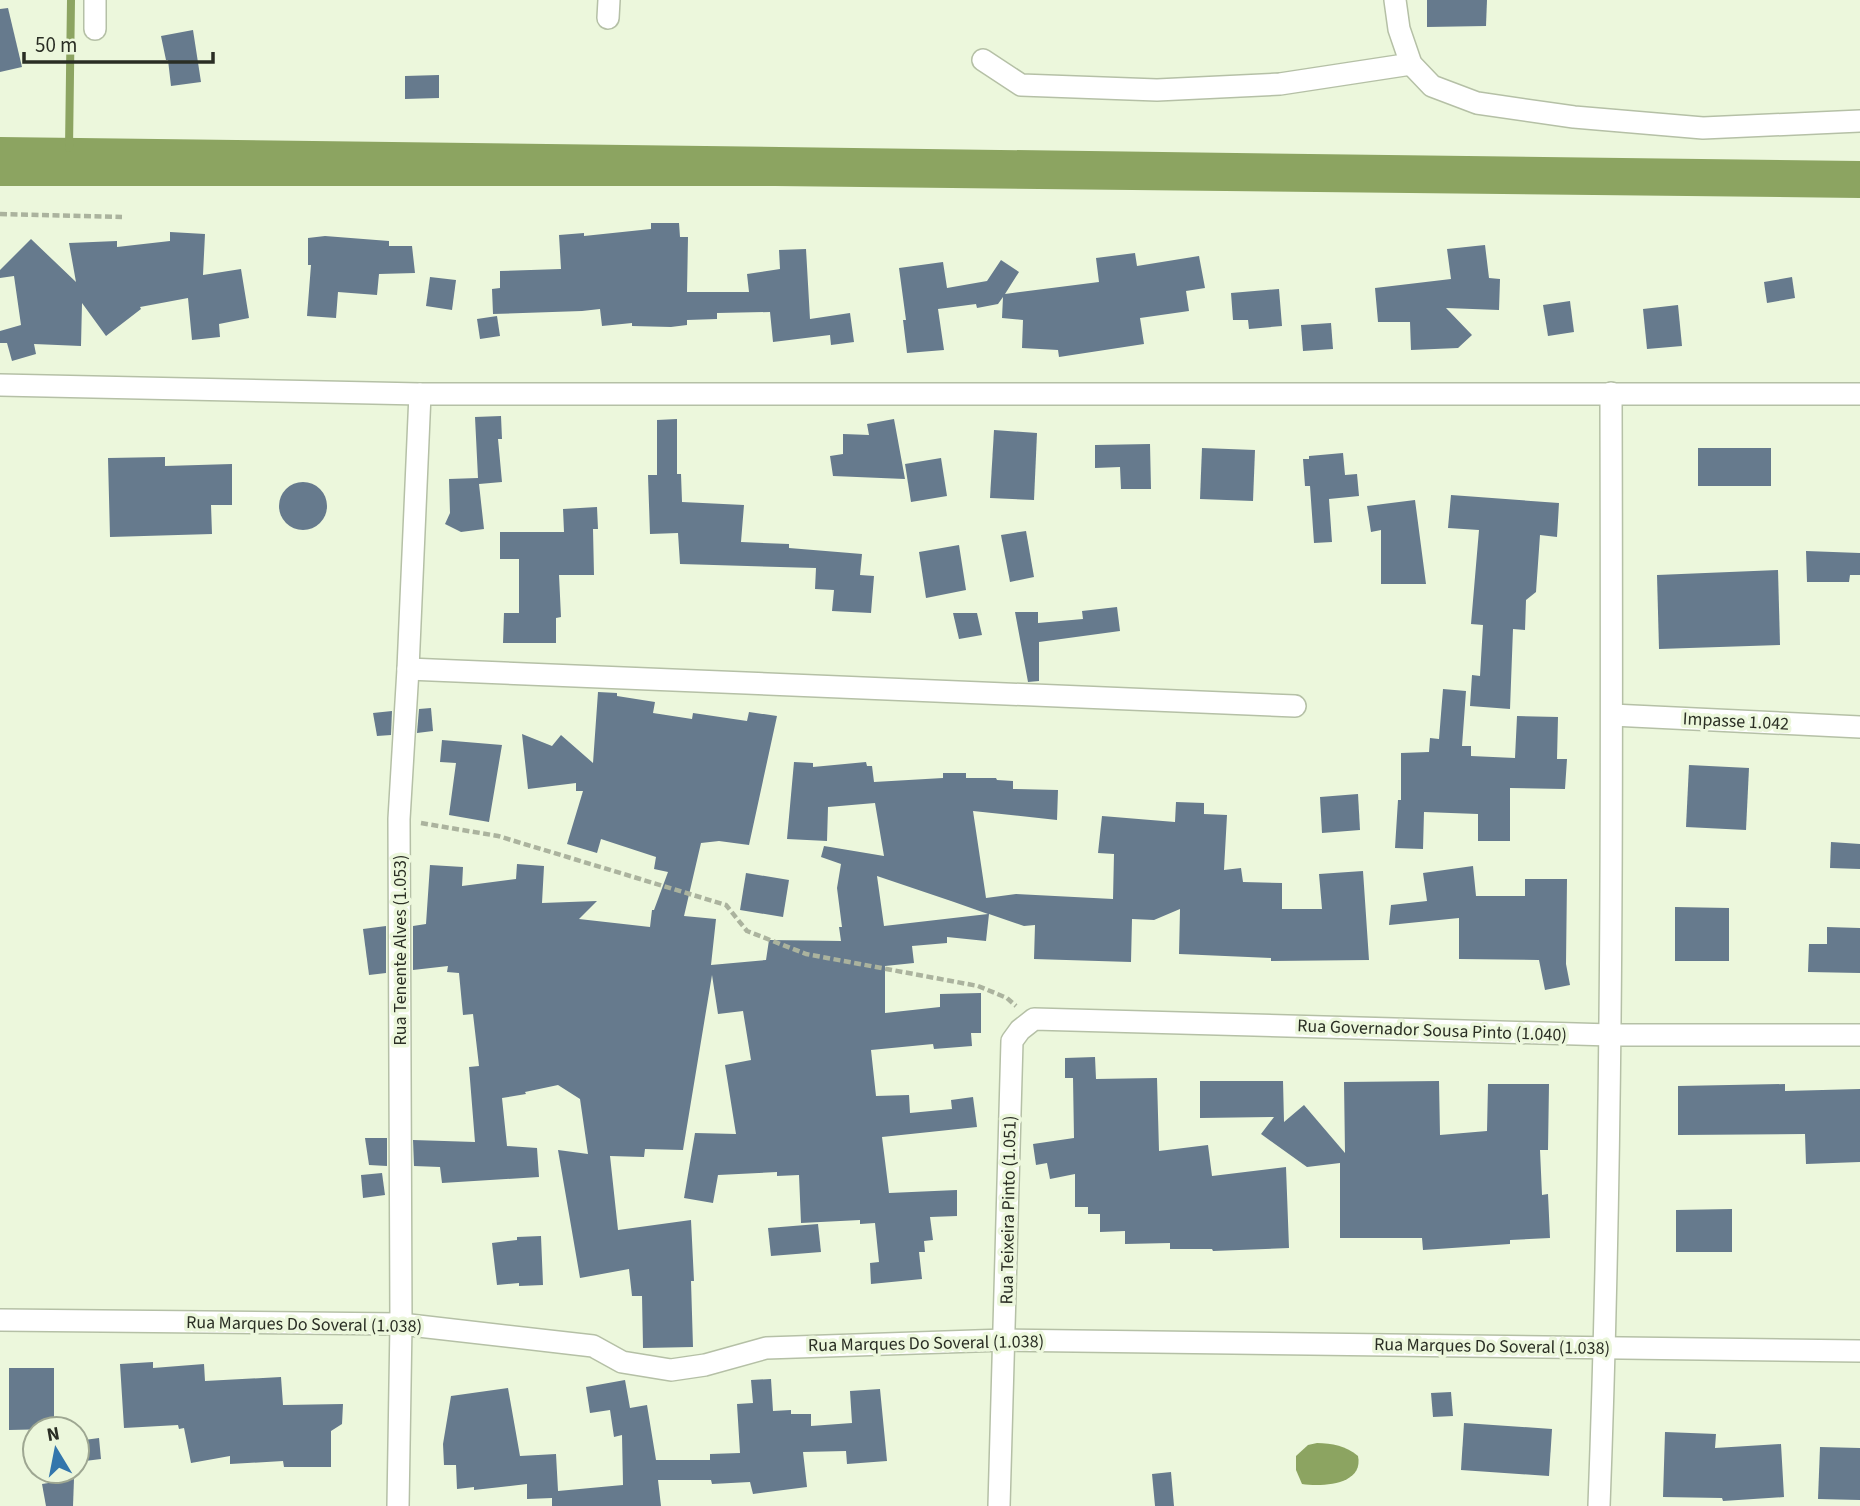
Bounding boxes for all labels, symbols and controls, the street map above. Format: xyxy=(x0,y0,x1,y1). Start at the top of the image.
scale bar xyxy=(24,21,214,65)
text: 50 m xyxy=(35,30,77,60)
street label: Impasse 1.042 xyxy=(1682,706,1790,737)
street label: Rua Tenente Alves (1.053) xyxy=(388,854,413,1046)
street label: Rua Governador Sousa Pinto (1.040) xyxy=(1297,1013,1567,1048)
street label: Rua Teixeira Pinto (1.051) xyxy=(994,1115,1023,1305)
street label: Rua Marques Do Soveral (1.038) xyxy=(186,1310,422,1339)
street label: Rua Marques Do Soveral (1.038) xyxy=(808,1329,1044,1358)
street label: Rua Marques Do Soveral (1.038) xyxy=(1374,1332,1610,1361)
north arrow xyxy=(21,1415,91,1485)
text: N xyxy=(45,1420,62,1449)

